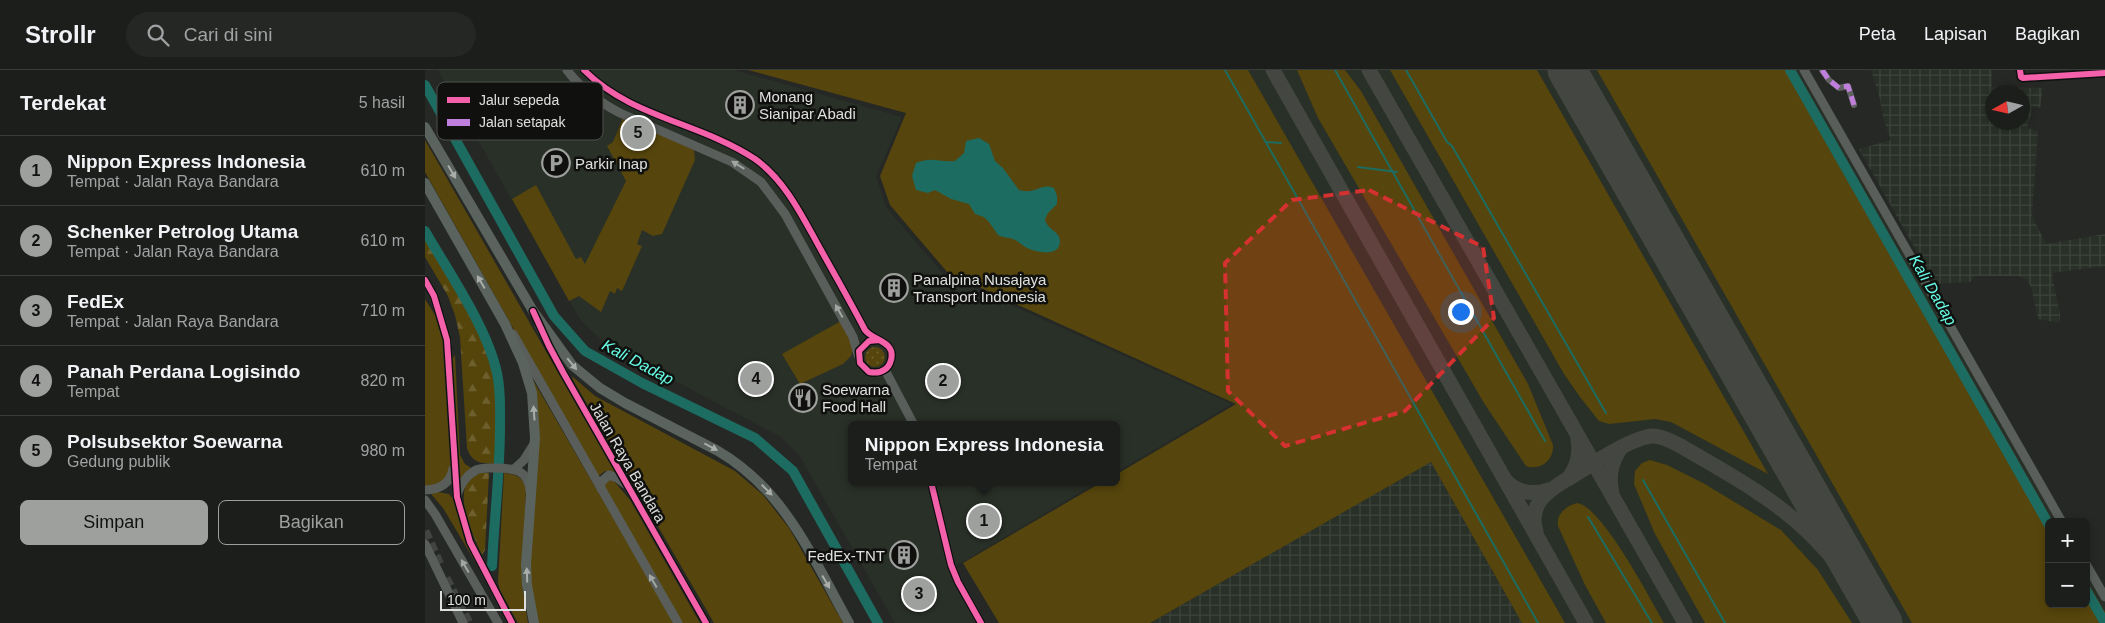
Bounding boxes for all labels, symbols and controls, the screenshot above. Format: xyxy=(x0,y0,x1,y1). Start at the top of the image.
search box xyxy=(126,12,476,57)
text: Strollr xyxy=(25,21,96,48)
icon: search xyxy=(144,21,172,49)
text: Cari di sini xyxy=(184,24,272,45)
text: Peta xyxy=(1859,24,1896,44)
text: Lapisan xyxy=(1924,24,1987,44)
text: Bagikan xyxy=(2015,24,2080,44)
legend xyxy=(437,82,603,140)
north arrow xyxy=(1985,85,2030,130)
place label: Monang Sianipar Abadi xyxy=(759,88,856,122)
building icon: Monang Sianipar Abadi xyxy=(725,90,755,120)
text: Terdekat xyxy=(20,91,106,114)
text: Jalur sepeda xyxy=(479,92,559,108)
text: 5 hasil xyxy=(359,94,405,111)
text: Jalan setapak xyxy=(479,114,566,130)
pin: 5 xyxy=(622,114,654,152)
parking icon: Parkir Inap xyxy=(541,148,571,178)
text: Nippon Express Indonesia xyxy=(67,151,306,172)
place label: Parkir Inap xyxy=(575,155,648,172)
one-way arrow xyxy=(731,161,744,170)
text: 1 xyxy=(32,162,40,179)
text: 610 m xyxy=(361,162,405,179)
one-way arrow xyxy=(447,166,456,179)
text: Tempat · Jalan Raya Bandara xyxy=(67,173,279,190)
text: Schenker Petrolog Utama xyxy=(67,221,298,242)
text: 2 xyxy=(32,232,40,249)
text: 610 m xyxy=(361,232,405,249)
text: Tempat · Jalan Raya Bandara xyxy=(67,243,279,260)
water label: Kali Dadap xyxy=(1906,252,1960,328)
place label: Panalpina Nusajaya Transport Indonesia xyxy=(913,271,1047,305)
building icon: Panalpina Nusajaya Transport Indonesia xyxy=(879,273,909,303)
one-way arrow xyxy=(476,276,485,289)
text: FedEx xyxy=(67,291,124,312)
your location xyxy=(1448,299,1474,325)
text: 3 xyxy=(32,302,40,319)
text: 710 m xyxy=(361,302,405,319)
one-way arrow xyxy=(834,305,843,318)
text: Tempat · Jalan Raya Bandara xyxy=(67,313,279,330)
water label: Kali Dadap xyxy=(599,336,677,388)
one-way arrow xyxy=(567,357,578,370)
pin: 4 xyxy=(740,360,772,398)
text: Panah Perdana Logisindo xyxy=(67,361,300,382)
pin: 2 xyxy=(927,362,959,400)
text: 4 xyxy=(32,372,40,389)
text: 820 m xyxy=(361,372,405,389)
place label: Soewarna Food Hall xyxy=(822,381,890,415)
text: Tempat xyxy=(67,383,119,400)
restaurant icon: Soewarna Food Hall xyxy=(788,383,818,413)
street label: Jalan Raya Bandara xyxy=(587,399,670,526)
one-way arrow xyxy=(530,405,538,421)
popup xyxy=(848,421,1120,486)
text: Polsubsektor Soewarna xyxy=(67,431,282,452)
text: Nippon Express Indonesia xyxy=(865,434,1103,455)
text: 5 xyxy=(32,442,40,459)
text: 980 m xyxy=(361,442,405,459)
one-way arrow xyxy=(704,443,717,452)
text: Gedung publik xyxy=(67,453,170,470)
text: Tempat xyxy=(865,456,917,473)
one-way arrow xyxy=(761,484,773,496)
button: Simpan xyxy=(20,500,208,545)
button: Bagikan xyxy=(218,500,405,545)
pin: 1 xyxy=(968,502,1000,540)
map controls xyxy=(2045,518,2090,608)
button: + xyxy=(2045,518,2090,563)
building icon: FedEx-TNT xyxy=(889,540,919,570)
place label: FedEx-TNT xyxy=(807,547,885,564)
one-way arrow xyxy=(460,559,469,572)
button: − xyxy=(2045,563,2090,608)
one-way arrow xyxy=(522,567,530,583)
one-way arrow xyxy=(649,574,658,587)
one-way arrow xyxy=(822,574,830,589)
pin: 3 xyxy=(903,575,935,613)
scale bar xyxy=(440,588,526,611)
text: 100 m xyxy=(447,592,486,608)

